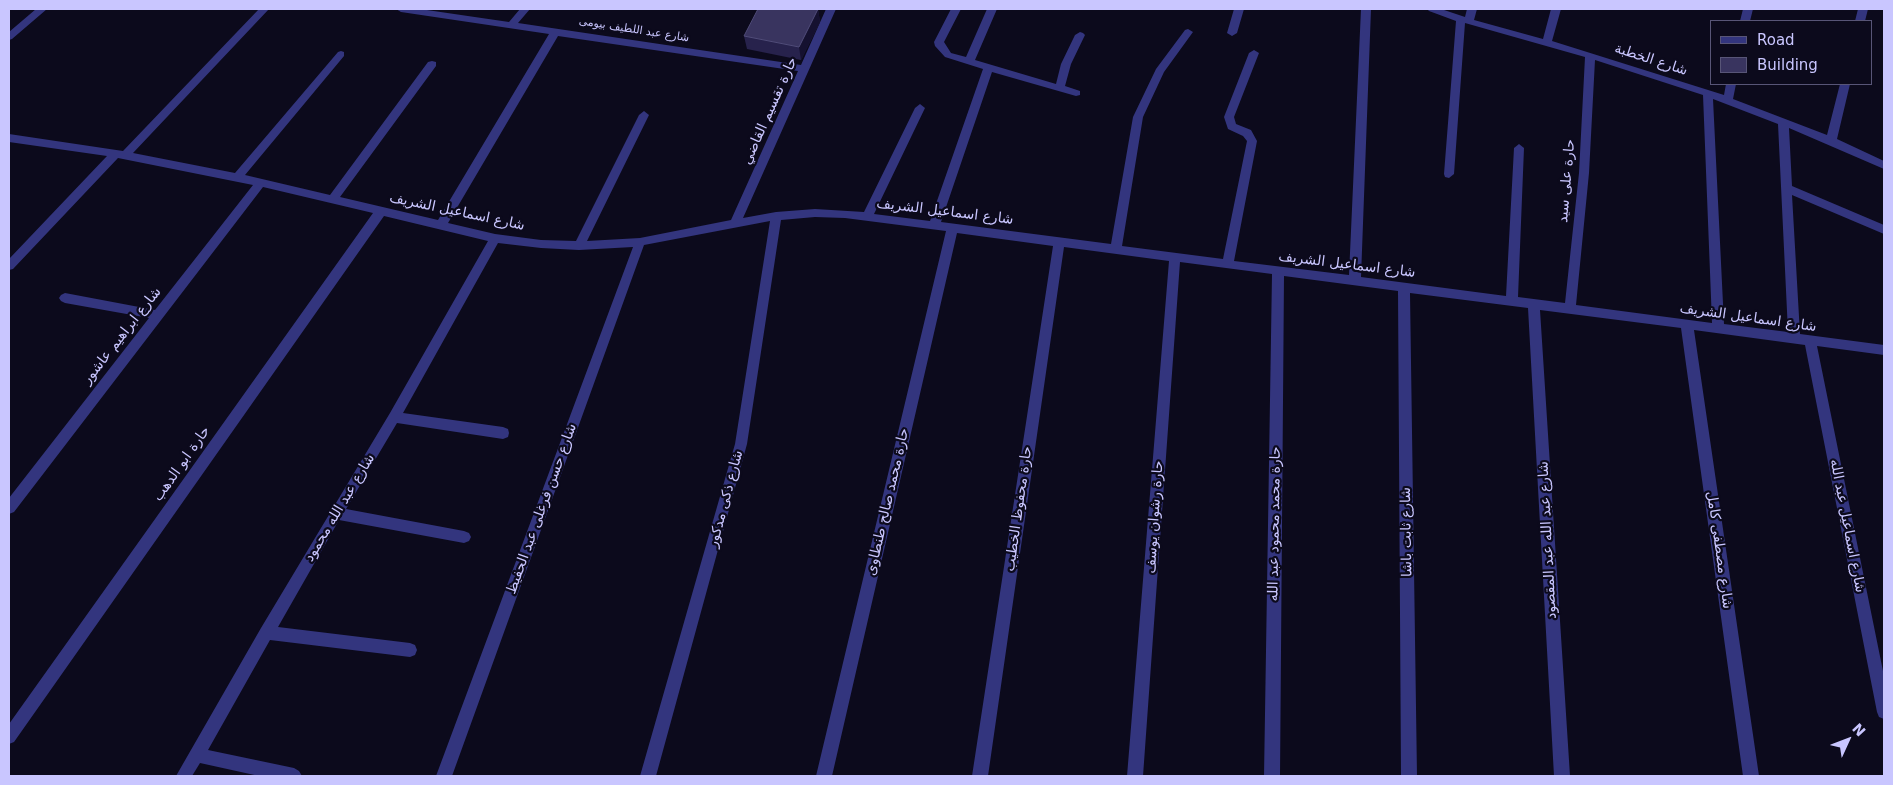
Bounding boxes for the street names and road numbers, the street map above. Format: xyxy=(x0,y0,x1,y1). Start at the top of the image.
street label: شارع عبد اللطيف بيومى xyxy=(578,15,690,45)
street label: شارع الخطبة xyxy=(1612,40,1690,80)
street label: حارة تقسيم القاضي xyxy=(739,55,801,167)
street label: حارة على سيد xyxy=(1555,138,1579,224)
street label: شارع اسماعيل الشريف xyxy=(388,189,526,235)
street label: شارع اسماعيل الشريف xyxy=(876,195,1014,229)
street label: شارع اسماعيل الشريف xyxy=(1278,248,1416,282)
street label: شارع ابراهيم عاشور xyxy=(79,284,165,388)
street label: شارع اسماعيل الشريف xyxy=(1679,300,1817,336)
street label: شارع حسن فرغلى عبد الحفيظ xyxy=(503,421,581,597)
street label: حارة ابو الدهب xyxy=(150,423,214,505)
street label: حارة محمد صالح طنطاوى xyxy=(863,427,913,577)
street label: حارة محفوظ الخطيب xyxy=(1002,445,1036,573)
street label: حارة محمد محمود عبد الله xyxy=(1265,446,1285,602)
street label: شارع ذكى مدكور xyxy=(705,448,747,550)
street label: شارع عبد الله محمود xyxy=(301,451,379,565)
street label: شارع اسماعيل عبد الله xyxy=(1826,458,1868,594)
street label: حارة رشوان يوسف xyxy=(1143,460,1167,574)
street label: شارع عبد الله عبد المقصود xyxy=(1535,461,1561,619)
street label: شارع ثابت باشا xyxy=(1398,487,1416,577)
street label: شارع مصطفى كامل xyxy=(1702,490,1736,610)

